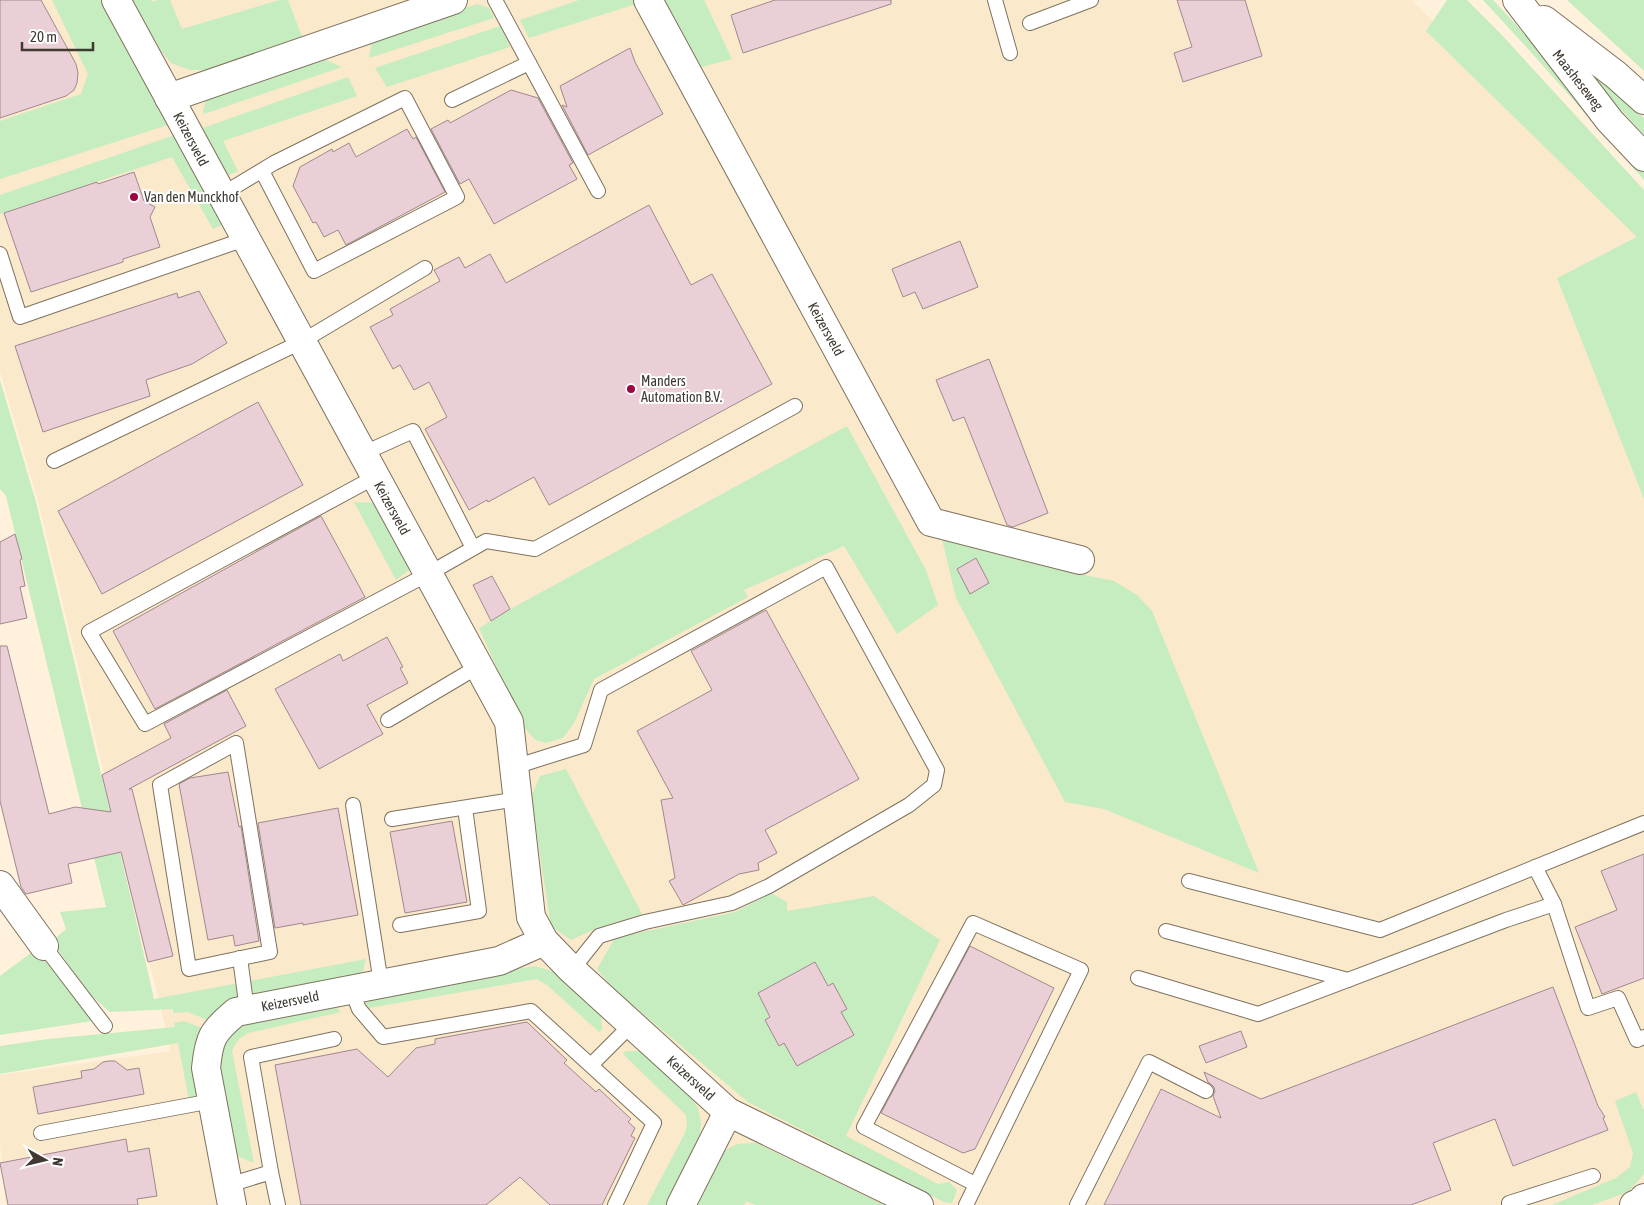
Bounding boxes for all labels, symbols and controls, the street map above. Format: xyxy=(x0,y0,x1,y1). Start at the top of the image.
scale bar xyxy=(22,20,94,52)
text: 20 m xyxy=(30,28,57,45)
street label: Maasheseweg xyxy=(1549,47,1607,113)
street label: Keizersveld xyxy=(170,109,212,169)
place label: Van den Munckhof xyxy=(144,189,239,205)
marker: Van den Munckhof xyxy=(128,191,140,203)
street label: Keizersveld xyxy=(805,299,847,359)
place label: Manders Automation B.V. xyxy=(641,373,722,405)
marker: Manders Automation B.V. xyxy=(625,383,637,395)
street label: Keizersveld xyxy=(371,478,413,538)
street label: Keizersveld xyxy=(260,988,320,1014)
street label: Keizersveld xyxy=(664,1052,718,1104)
north arrow xyxy=(20,1135,70,1185)
text: N xyxy=(49,1157,66,1167)

